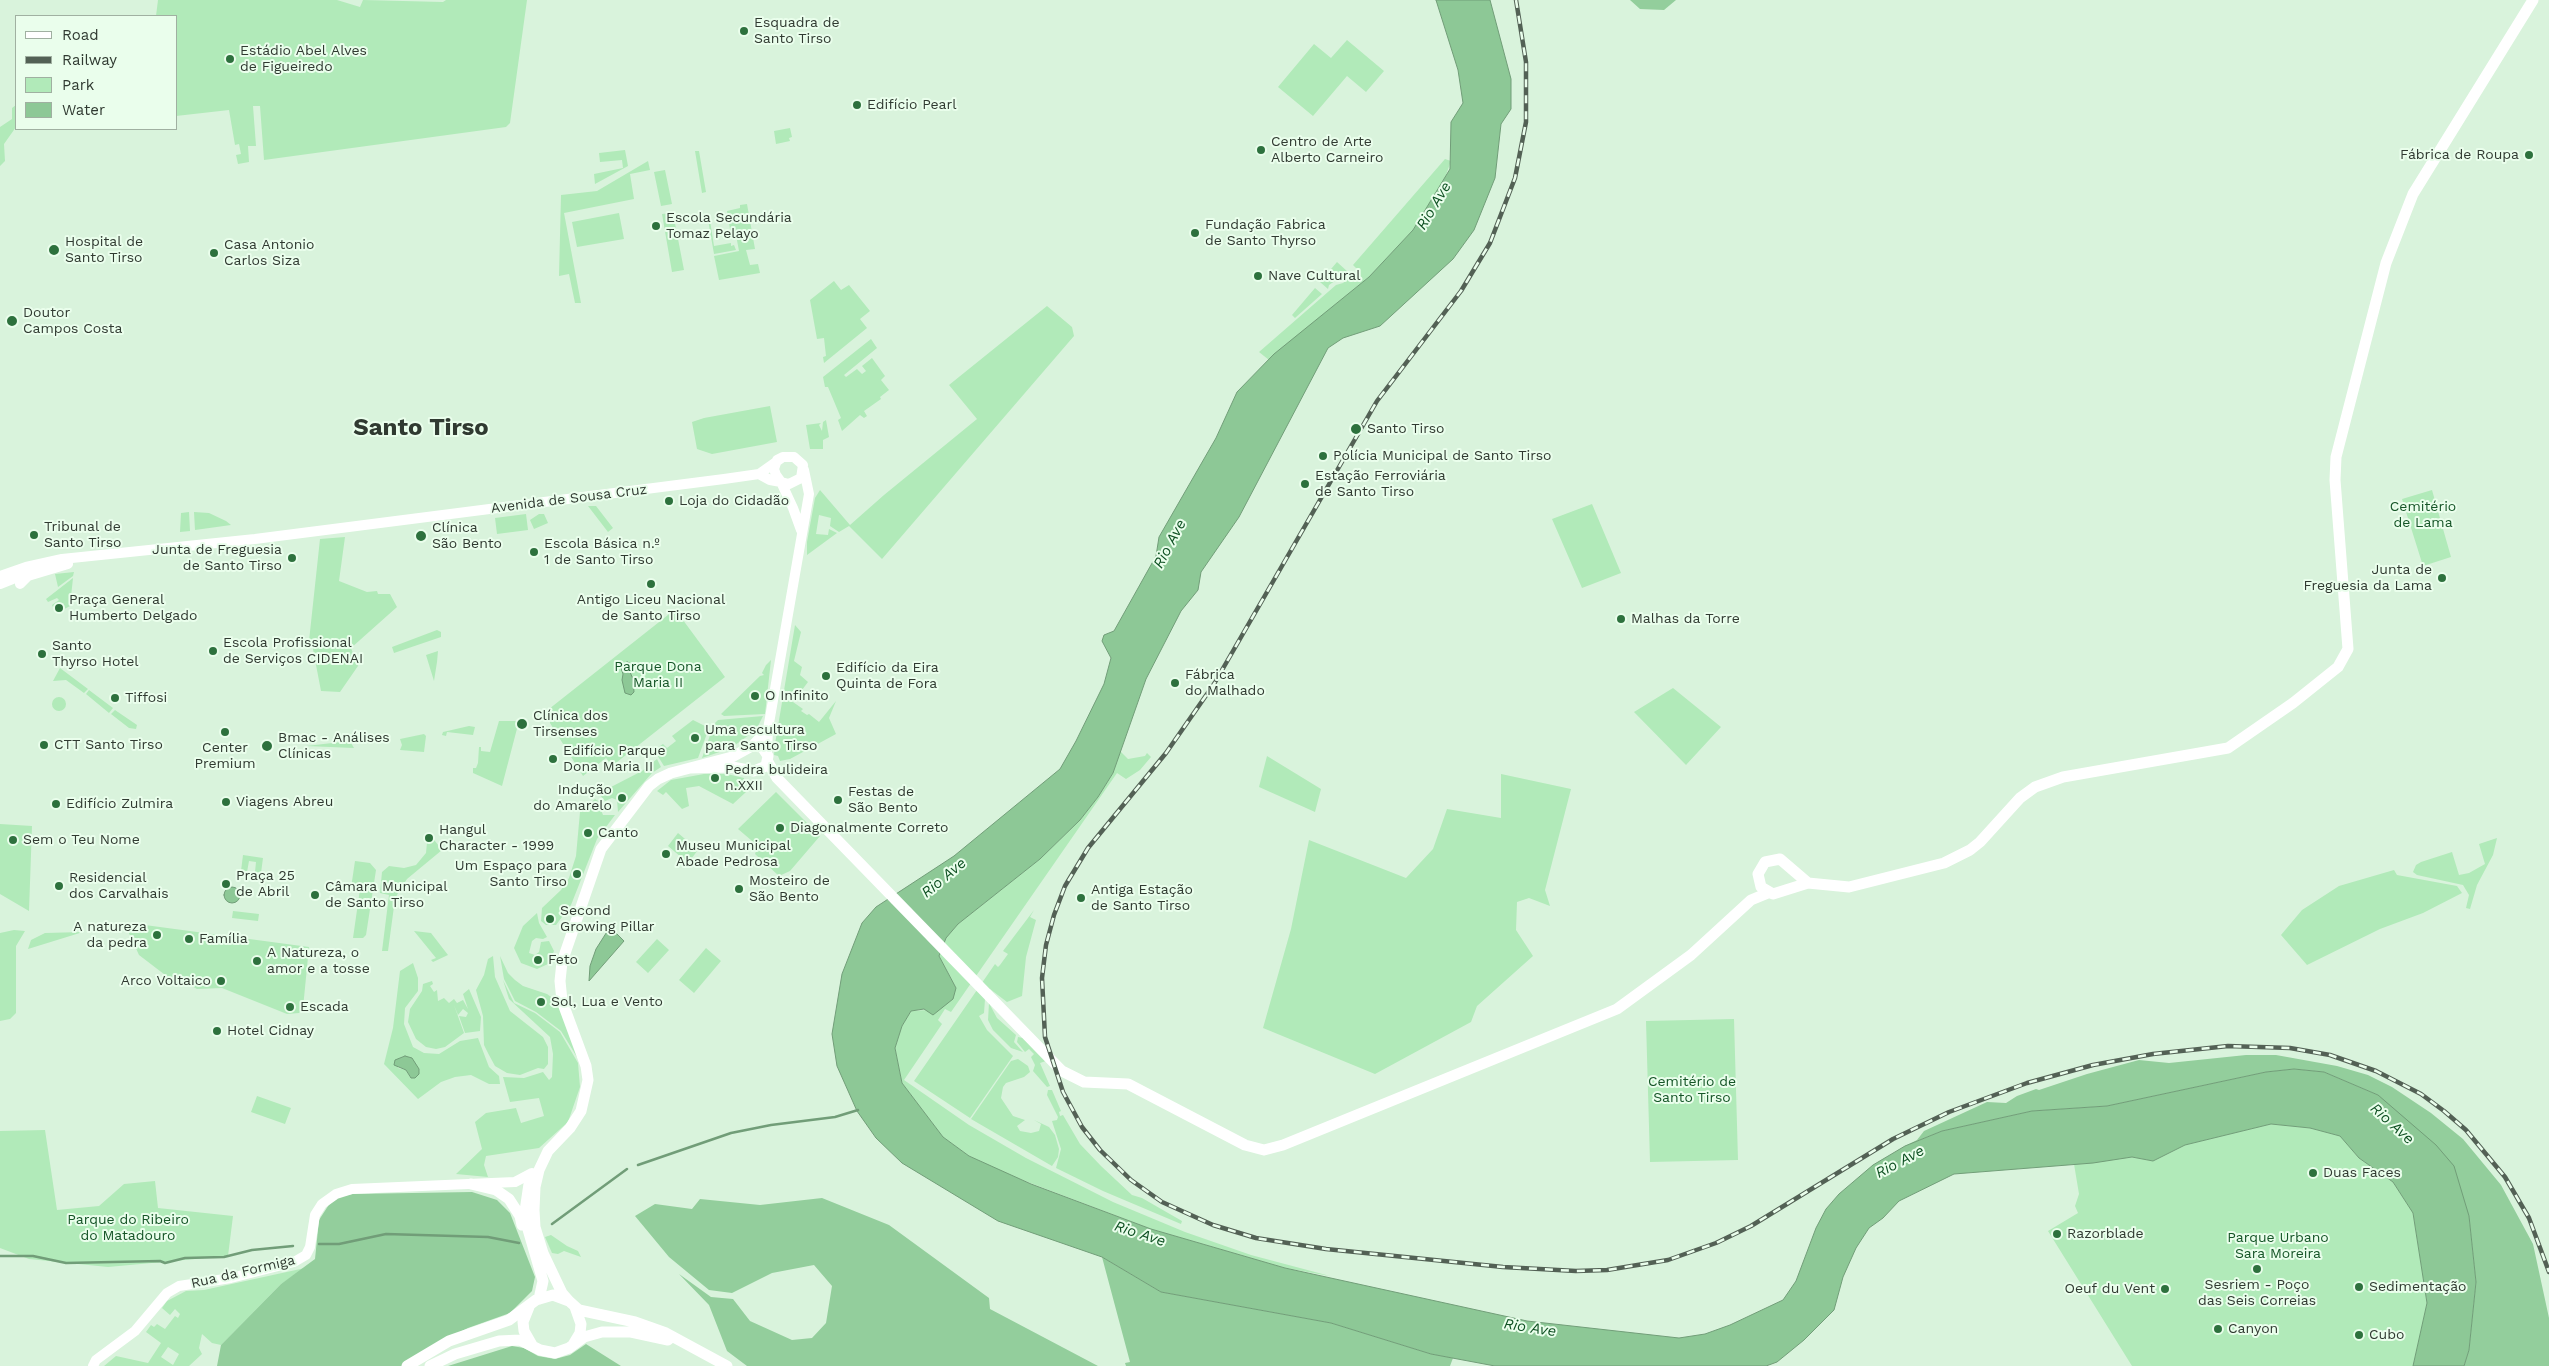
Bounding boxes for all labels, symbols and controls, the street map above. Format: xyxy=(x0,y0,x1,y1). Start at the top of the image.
legend xyxy=(15,15,178,130)
place label: Esquadra de Santo Tirso xyxy=(754,15,839,48)
marker: Esquadra de Santo Tirso xyxy=(738,25,750,37)
text: Road xyxy=(62,26,99,44)
place label: Estádio Abel Alves de Figueiredo xyxy=(240,43,367,75)
text: Railway xyxy=(62,51,117,69)
marker: Estádio Abel Alves de Figueiredo xyxy=(224,53,236,65)
text: Park xyxy=(62,76,94,94)
place label: Edifício Pearl xyxy=(867,97,957,113)
marker: Edifício Pearl xyxy=(851,99,863,111)
text: Water xyxy=(62,101,105,119)
place label: Centro de Arte Alberto Carneiro xyxy=(1271,134,1383,166)
marker: Centro de Arte Alberto Carneiro xyxy=(1255,144,1267,156)
place label: Fábrica de Roupa xyxy=(2400,147,2519,163)
marker: Fábrica de Roupa xyxy=(2523,149,2535,161)
water label: Rio Ave xyxy=(1413,179,1455,233)
place label: Escola Secundária Tomaz Pelayo xyxy=(666,210,792,242)
place label: Fundação Fabrica de Santo Thyrso xyxy=(1205,217,1326,250)
marker: Escola Secundária Tomaz Pelayo xyxy=(650,220,662,232)
marker: Fundação Fabrica de Santo Thyrso xyxy=(1189,227,1201,239)
place label: Hospital de Santo Tirso xyxy=(65,234,143,266)
place label: Casa Antonio Carlos Siza xyxy=(224,237,314,270)
marker: Hospital de Santo Tirso xyxy=(47,243,61,257)
marker: Casa Antonio Carlos Siza xyxy=(208,247,220,259)
place label: Nave Cultural xyxy=(1268,268,1360,284)
marker: Nave Cultural xyxy=(1252,270,1264,282)
place label: Doutor Campos Costa xyxy=(23,305,122,338)
marker: Doutor Campos Costa xyxy=(5,314,19,328)
district label: Santo Tirso xyxy=(353,414,489,442)
place label: Santo Tirso xyxy=(1367,421,1445,437)
marker: Santo Tirso xyxy=(1349,422,1363,436)
place label: Polícia Municipal de Santo Tirso xyxy=(1333,448,1551,464)
marker: Polícia Municipal de Santo Tirso xyxy=(1317,450,1329,462)
place label: Estação Ferroviária de Santo Tirso xyxy=(1315,468,1446,501)
marker: Estação Ferroviária de Santo Tirso xyxy=(1299,478,1311,490)
street label: Avenida de Sousa Cruz xyxy=(490,481,648,517)
place label: Loja do Cidadão xyxy=(679,493,789,509)
marker: Loja do Cidadão xyxy=(663,495,675,507)
park label: Cemitério de Lama xyxy=(2390,499,2456,532)
water label: Rio Ave xyxy=(1150,516,1190,572)
place label: Tribunal de Santo Tirso xyxy=(44,519,122,552)
place label: Clínica São Bento xyxy=(432,520,502,552)
marker: Tribunal de Santo Tirso xyxy=(28,529,40,541)
marker: Clínica São Bento xyxy=(414,529,428,543)
place label: Escola Básica n.º 1 de Santo Tirso xyxy=(544,536,660,568)
place label: Junta de Freguesia de Santo Tirso xyxy=(152,542,282,574)
marker: Escola Básica n.º 1 de Santo Tirso xyxy=(528,546,540,558)
marker: Junta de Freguesia de Santo Tirso xyxy=(286,552,298,564)
place label: Junta de Freguesia da Lama xyxy=(2303,562,2432,594)
marker: Junta de Freguesia da Lama xyxy=(2436,572,2448,584)
marker: Antigo Liceu Nacional de Santo Tirso xyxy=(645,578,657,590)
place label: Praça General Humberto Delgado xyxy=(69,592,197,624)
place label: Antigo Liceu Nacional de Santo Tirso xyxy=(577,592,725,624)
marker: Praça General Humberto Delgado xyxy=(53,602,65,614)
place label: Malhas da Torre xyxy=(1631,611,1740,627)
marker: Malhas da Torre xyxy=(1615,613,1627,625)
place label: Escola Profissional de Serviços CIDENAI xyxy=(223,635,363,668)
place label: Santo Thyrso Hotel xyxy=(52,638,139,670)
marker: Escola Profissional de Serviços CIDENAI xyxy=(207,645,219,657)
marker: Santo Thyrso Hotel xyxy=(36,648,48,660)
park label: Parque Dona Maria II xyxy=(614,659,702,692)
place label: Edifício da Eira Quinta de Fora xyxy=(836,660,939,692)
place label: Fábrica do Malhado xyxy=(1185,667,1265,700)
marker: Edifício da Eira Quinta de Fora xyxy=(820,670,832,682)
marker: Fábrica do Malhado xyxy=(1169,677,1181,689)
place label: O Infinito xyxy=(765,688,829,704)
place label: Tiffosi xyxy=(125,690,167,706)
marker: O Infinito xyxy=(749,690,761,702)
marker: Tiffosi xyxy=(109,692,121,704)
place label: Clínica dos Tirsenses xyxy=(533,708,608,740)
marker: Clínica dos Tirsenses xyxy=(515,717,529,731)
place label: Uma escultura para Santo Tirso xyxy=(705,722,817,754)
marker: Center Premium xyxy=(219,726,231,738)
place label: Bmac - Análises Clínicas xyxy=(278,730,390,762)
marker: Uma escultura para Santo Tirso xyxy=(689,732,701,744)
place label: CTT Santo Tirso xyxy=(54,737,163,753)
marker: CTT Santo Tirso xyxy=(38,739,50,751)
marker: Bmac - Análises Clínicas xyxy=(260,739,274,753)
place label: Center Premium xyxy=(194,740,256,772)
place label: Edifício Parque Dona Maria II xyxy=(563,743,666,776)
marker: Edifício Parque Dona Maria II xyxy=(547,753,559,765)
place label: Pedra bulideira n.XXII xyxy=(725,762,828,794)
marker: Pedra bulideira n.XXII xyxy=(709,772,721,784)
place label: Indução do Amarelo xyxy=(533,782,612,814)
place label: Festas de São Bento xyxy=(848,784,918,816)
marker: Indução do Amarelo xyxy=(616,792,628,804)
place label: Viagens Abreu xyxy=(236,794,333,810)
marker: Festas de São Bento xyxy=(832,794,844,806)
place label: Edifício Zulmira xyxy=(66,796,173,812)
marker: Viagens Abreu xyxy=(220,796,232,808)
marker: Edifício Zulmira xyxy=(50,798,62,810)
place label: Diagonalmente Correto xyxy=(790,820,948,836)
place label: Hangul Character - 1999 xyxy=(439,822,554,854)
marker: Diagonalmente Correto xyxy=(774,822,786,834)
place label: Canto xyxy=(598,825,638,841)
marker: Canto xyxy=(582,827,594,839)
place label: Sem o Teu Nome xyxy=(23,832,140,848)
marker: Hangul Character - 1999 xyxy=(423,832,435,844)
marker: Sem o Teu Nome xyxy=(7,834,19,846)
place label: Museu Municipal Abade Pedrosa xyxy=(676,838,791,870)
marker: Museu Municipal Abade Pedrosa xyxy=(660,848,672,860)
water label: Rio Ave xyxy=(918,854,970,902)
place label: Um Espaço para Santo Tirso xyxy=(455,858,567,890)
place label: Praça 25 de Abril xyxy=(236,868,295,900)
marker: Um Espaço para Santo Tirso xyxy=(571,868,583,880)
place label: Residencial dos Carvalhais xyxy=(69,870,169,902)
place label: Mosteiro de São Bento xyxy=(749,873,830,906)
marker: Praça 25 de Abril xyxy=(220,878,232,890)
place label: Câmara Municipal de Santo Tirso xyxy=(325,879,447,912)
marker: Residencial dos Carvalhais xyxy=(53,880,65,892)
place label: Antiga Estação de Santo Tirso xyxy=(1091,882,1193,914)
marker: Mosteiro de São Bento xyxy=(733,883,745,895)
marker: Câmara Municipal de Santo Tirso xyxy=(309,889,321,901)
marker: Antiga Estação de Santo Tirso xyxy=(1075,892,1087,904)
place label: Second Growing Pillar xyxy=(560,903,655,936)
marker: Second Growing Pillar xyxy=(544,913,556,925)
place label: A natureza da pedra xyxy=(73,919,147,952)
marker: A natureza da pedra xyxy=(151,929,163,941)
place label: Família xyxy=(199,931,248,947)
marker: Família xyxy=(183,933,195,945)
place label: A Natureza, o amor e a tosse xyxy=(267,945,370,978)
place label: Feto xyxy=(548,952,578,968)
marker: Feto xyxy=(532,954,544,966)
marker: A Natureza, o amor e a tosse xyxy=(251,955,263,967)
place label: Arco Voltaico xyxy=(121,973,211,989)
marker: Arco Voltaico xyxy=(215,975,227,987)
place label: Sol, Lua e Vento xyxy=(551,994,663,1010)
marker: Sol, Lua e Vento xyxy=(535,996,547,1008)
place label: Escada xyxy=(300,999,349,1015)
marker: Escada xyxy=(284,1001,296,1013)
place label: Hotel Cidnay xyxy=(227,1023,314,1039)
marker: Hotel Cidnay xyxy=(211,1025,223,1037)
park label: Cemitério de Santo Tirso xyxy=(1648,1074,1736,1106)
water label: Rio Ave xyxy=(2366,1100,2418,1148)
water label: Rio Ave xyxy=(1872,1142,1928,1182)
place label: Duas Faces xyxy=(2323,1165,2401,1181)
marker: Duas Faces xyxy=(2307,1167,2319,1179)
park label: Parque do Ribeiro do Matadouro xyxy=(67,1212,189,1244)
water label: Rio Ave xyxy=(1112,1217,1168,1251)
place label: Razorblade xyxy=(2067,1226,2144,1242)
marker: Razorblade xyxy=(2051,1228,2063,1240)
park label: Parque Urbano Sara Moreira xyxy=(2227,1230,2329,1262)
street label: Rua da Formiga xyxy=(189,1252,297,1292)
marker: Sesriem - Poço das Seis Correias xyxy=(2251,1263,2263,1275)
place label: Sesriem - Poço das Seis Correias xyxy=(2198,1277,2316,1310)
place label: Sedimentação xyxy=(2369,1279,2466,1295)
place label: Oeuf du Vent xyxy=(2064,1281,2155,1297)
marker: Sedimentação xyxy=(2353,1281,2365,1293)
marker: Oeuf du Vent xyxy=(2159,1283,2171,1295)
water label: Rio Ave xyxy=(1503,1315,1557,1341)
place label: Canyon xyxy=(2228,1321,2278,1337)
marker: Canyon xyxy=(2212,1323,2224,1335)
place label: Cubo xyxy=(2369,1327,2404,1343)
marker: Cubo xyxy=(2353,1329,2365,1341)

